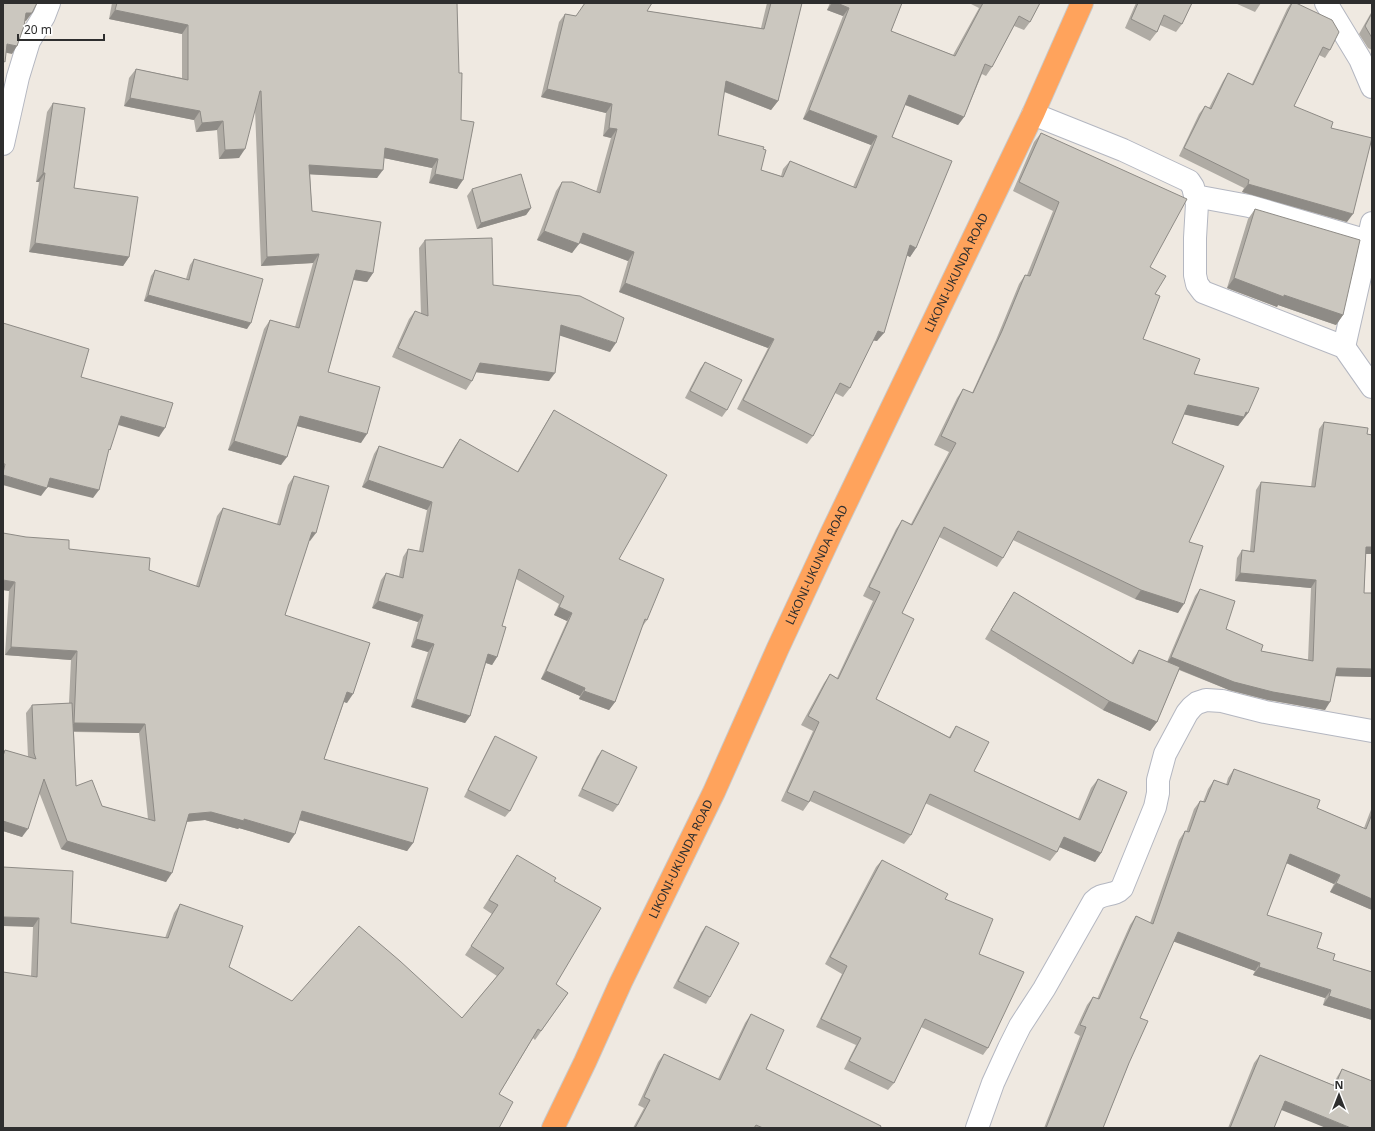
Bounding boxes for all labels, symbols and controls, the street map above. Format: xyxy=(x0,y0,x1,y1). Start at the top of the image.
scale bar xyxy=(18,16,104,42)
text: 20 m xyxy=(24,21,52,38)
street label: LIKONI-UKUNDA ROAD xyxy=(920,210,992,335)
street label: LIKONI-UKUNDA ROAD xyxy=(781,502,852,627)
street label: LIKONI-UKUNDA ROAD xyxy=(644,796,717,921)
north arrow xyxy=(1319,1075,1359,1115)
text: N xyxy=(1335,1077,1343,1092)

